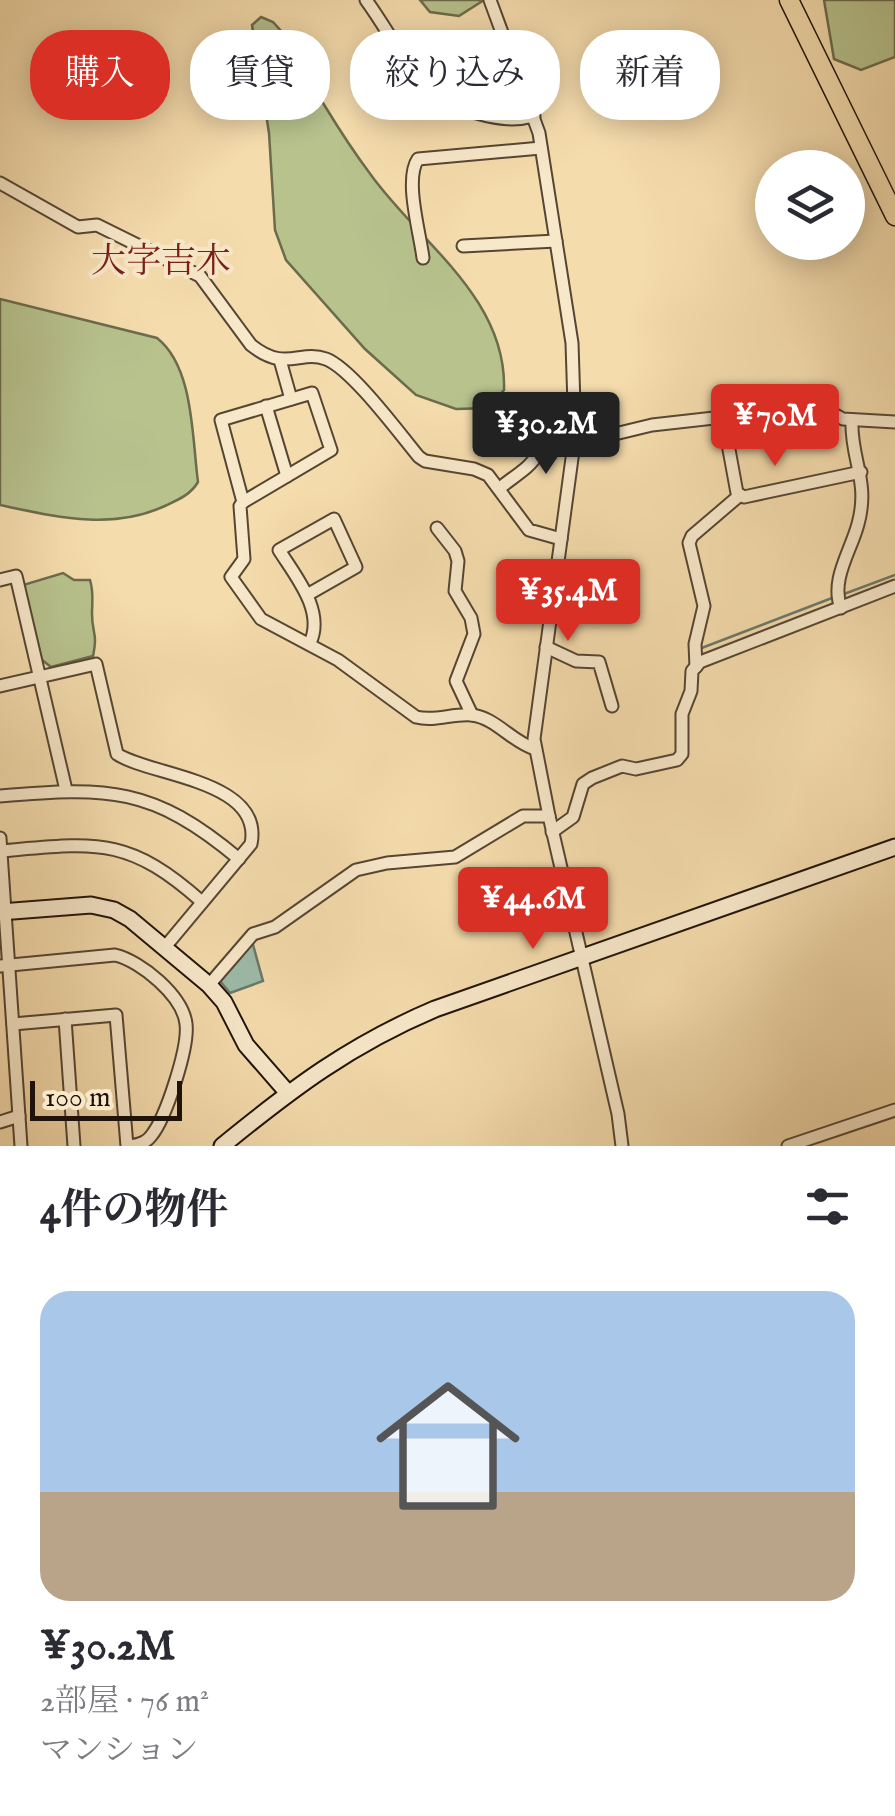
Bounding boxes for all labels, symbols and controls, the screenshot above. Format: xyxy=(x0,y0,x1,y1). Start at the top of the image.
chip: 購入 xyxy=(30,30,170,120)
chip: 賃貸 xyxy=(190,30,330,120)
chip: 絞り込み xyxy=(350,30,560,120)
chip: 新着 xyxy=(580,30,720,120)
map controls xyxy=(755,150,865,260)
button: layers xyxy=(755,150,865,260)
district label: 大字吉木 xyxy=(91,240,231,285)
pin: ¥70M xyxy=(716,384,834,469)
pin: ¥30.2M xyxy=(465,392,627,477)
text: ¥70M xyxy=(733,396,817,437)
text: ¥30.2M xyxy=(495,404,597,445)
pin: ¥35.4M xyxy=(487,559,649,644)
text: ¥35.4M xyxy=(518,571,618,612)
pin: ¥44.6M xyxy=(452,867,614,952)
text: ¥44.6M xyxy=(480,879,586,920)
scale bar xyxy=(30,1076,182,1120)
text: 100 m xyxy=(45,1081,111,1116)
icon: filters xyxy=(800,1179,855,1234)
text: 4件の物件 xyxy=(40,1185,229,1238)
icon: home xyxy=(358,1356,538,1536)
text: ¥30.2M xyxy=(40,1621,175,1674)
text: 2部屋 · 76 m² xyxy=(40,1682,209,1723)
text: マンション xyxy=(40,1731,199,1772)

